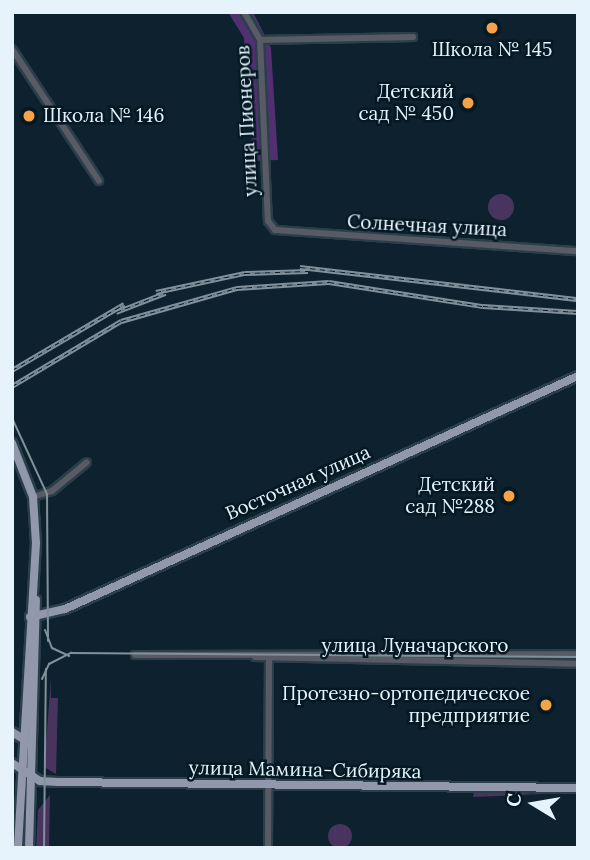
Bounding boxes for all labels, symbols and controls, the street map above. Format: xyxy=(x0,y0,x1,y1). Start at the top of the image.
marker: Школа № 145 xyxy=(484,20,500,36)
place label: Школа № 145 xyxy=(432,39,552,61)
street label: улица Пионеров xyxy=(232,45,262,197)
place label: Детский сад № 450 xyxy=(358,81,454,125)
marker: Детский сад № 450 xyxy=(460,95,476,111)
place label: Школа № 146 xyxy=(43,105,164,127)
marker: Школа № 146 xyxy=(21,108,37,124)
street label: Солнечная улица xyxy=(347,210,507,242)
street label: Восточная улица xyxy=(222,441,374,525)
place label: Детский сад №288 xyxy=(405,474,495,518)
marker: Детский сад №288 xyxy=(501,488,517,504)
street label: улица Луначарского xyxy=(322,635,508,657)
place label: Протезно-ортопедическое предприятие xyxy=(282,683,530,727)
marker: Протезно-ортопедическое предприятие xyxy=(536,695,556,715)
street label: улица Мамина-Сибиряка xyxy=(188,757,422,783)
north arrow xyxy=(499,769,569,839)
text: С xyxy=(500,791,526,809)

